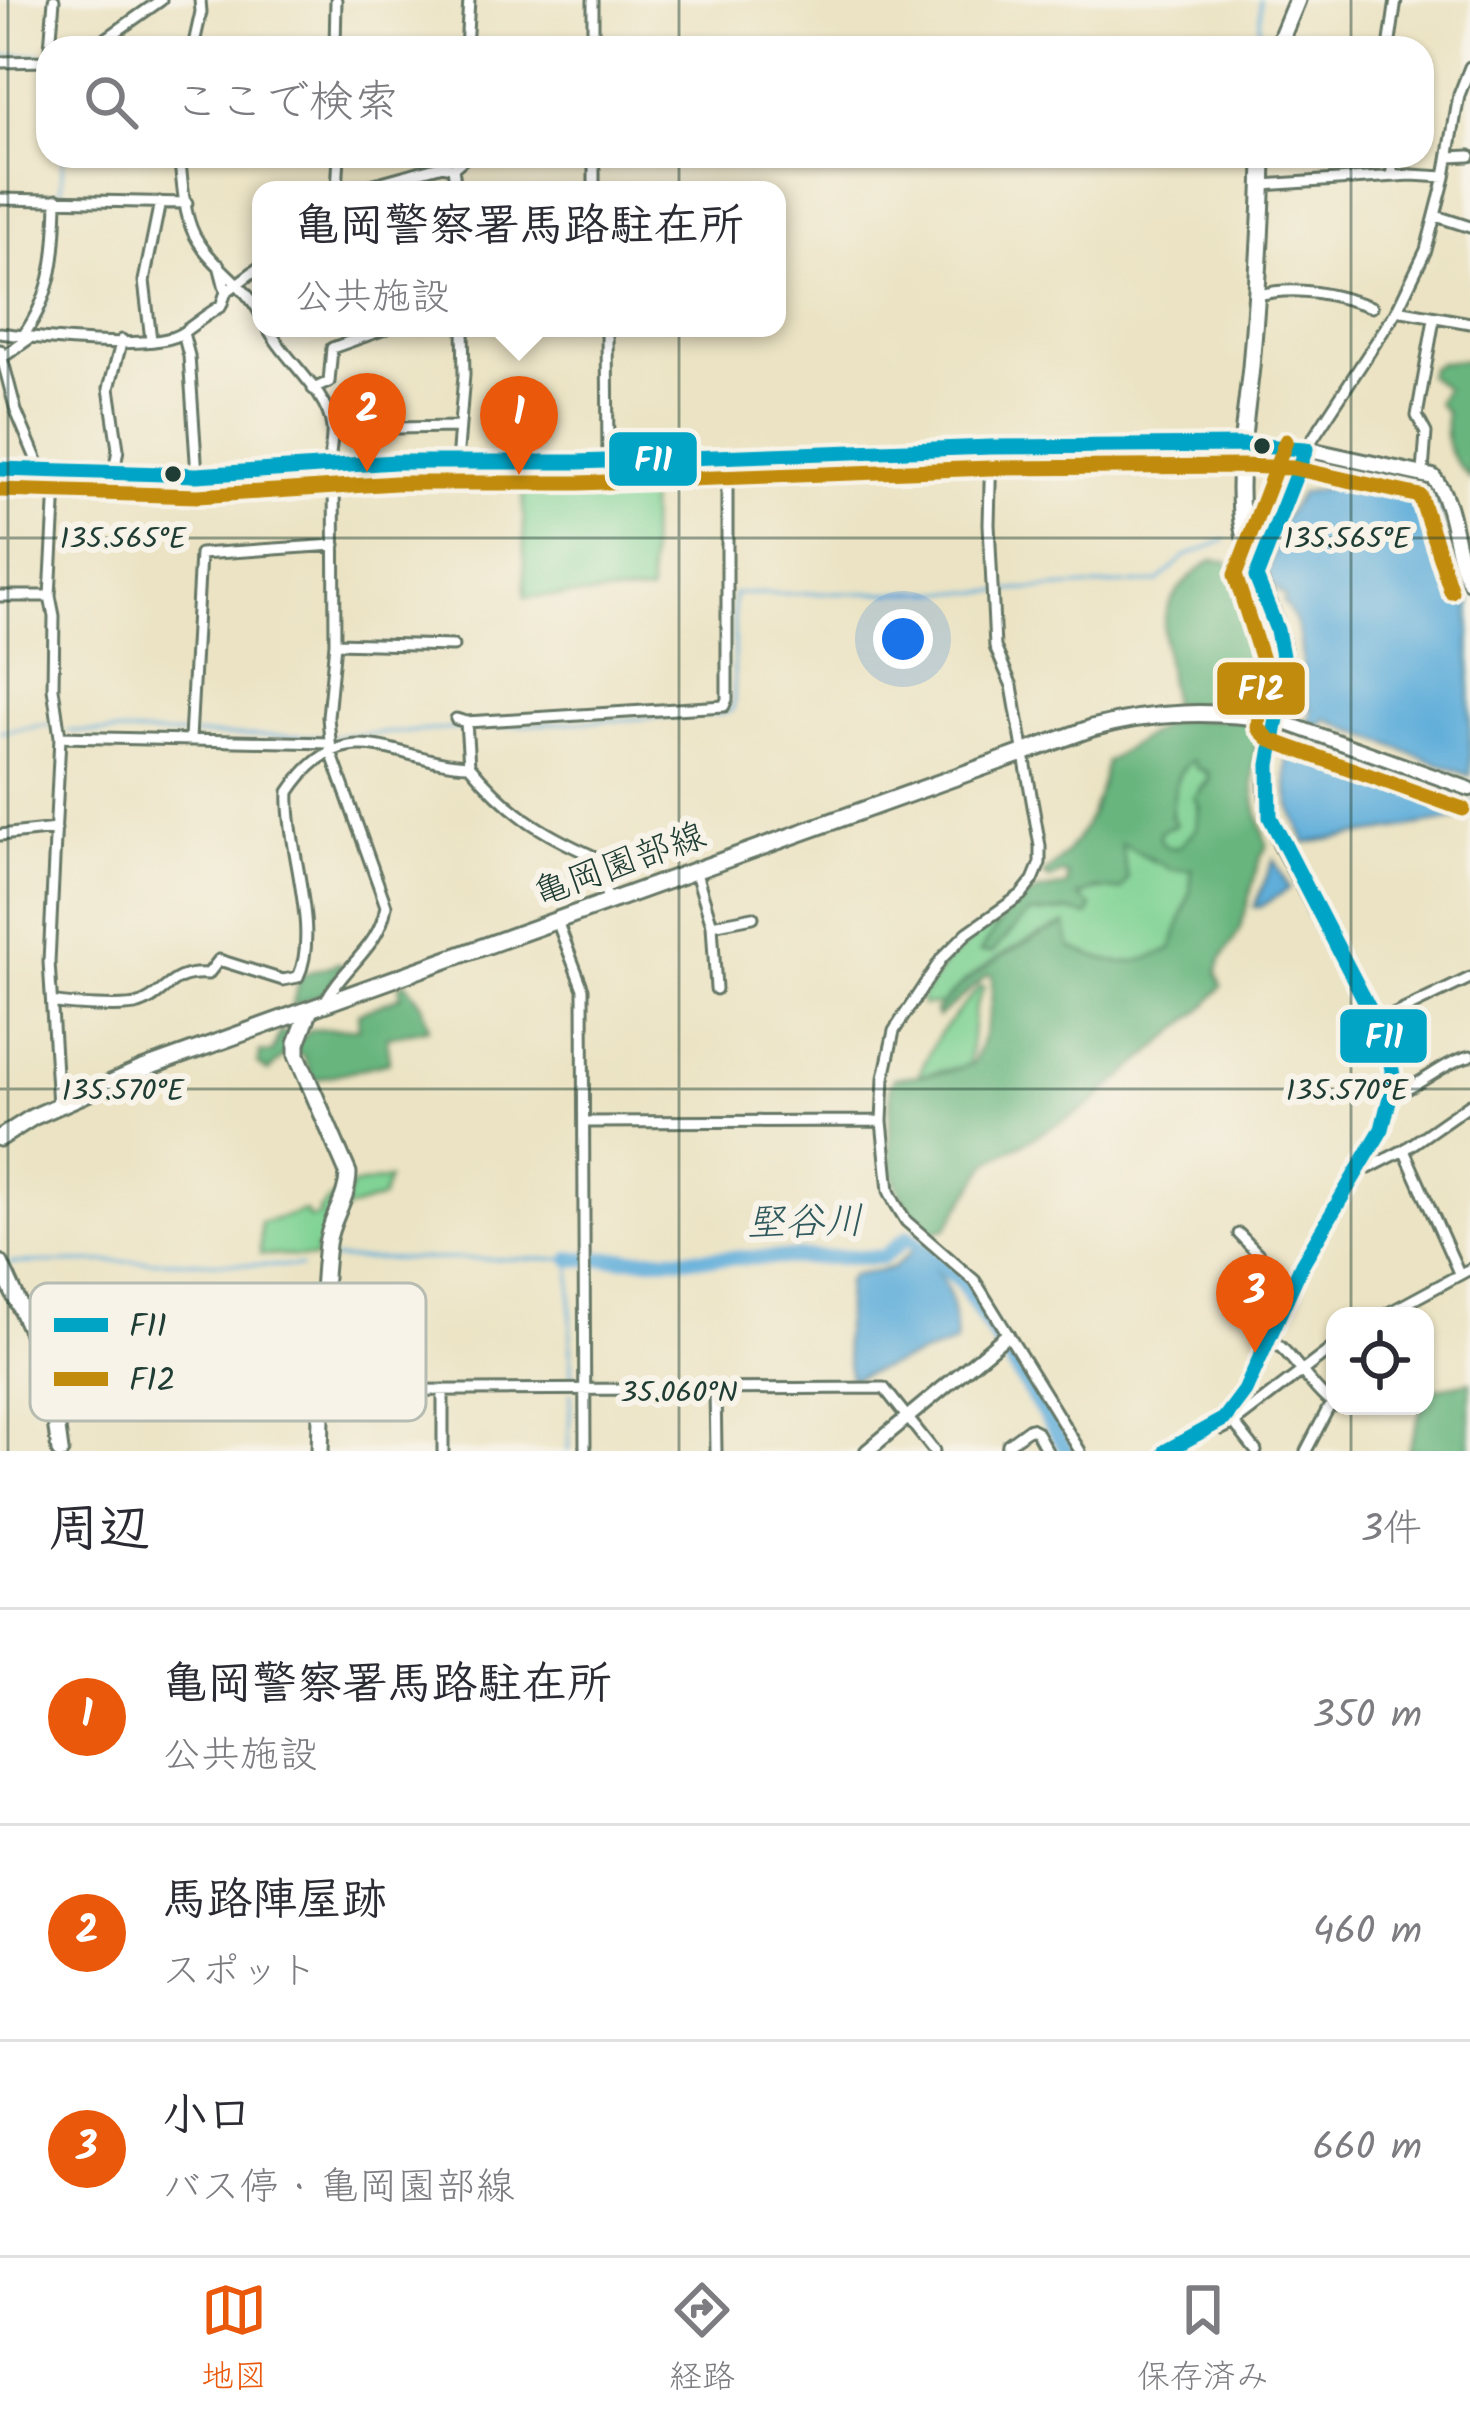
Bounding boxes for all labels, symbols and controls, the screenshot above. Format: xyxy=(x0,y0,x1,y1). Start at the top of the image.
search box xyxy=(36,36,1434,168)
text: ここで検索 xyxy=(174,68,399,140)
icon: search xyxy=(78,69,144,135)
popup xyxy=(252,181,786,337)
text: 亀岡警察署馬路駐在所 xyxy=(294,192,744,264)
text: 公共施設 xyxy=(294,268,450,330)
pin: 2 xyxy=(328,373,406,472)
pin: 1 xyxy=(480,376,558,475)
line badge: F11 xyxy=(607,430,699,488)
unlabelled marker xyxy=(1251,435,1273,457)
text: F11 xyxy=(634,436,672,489)
unlabelled marker xyxy=(162,463,184,485)
text: 135.565°E xyxy=(60,516,188,564)
text: 135.565°E xyxy=(1284,516,1412,564)
your location xyxy=(873,609,933,669)
line badge: F12 xyxy=(1215,660,1307,717)
text: F12 xyxy=(1237,665,1285,718)
street label: 亀岡園部線 xyxy=(526,808,714,924)
line badge: F11 xyxy=(1338,1007,1429,1065)
text: F11 xyxy=(1365,1013,1403,1066)
text: 135.570°E xyxy=(62,1068,186,1116)
text: 135.570°E xyxy=(1286,1068,1410,1116)
water label: 堅谷川 xyxy=(746,1192,864,1256)
pin: 3 xyxy=(1216,1254,1294,1353)
legend xyxy=(30,1283,426,1421)
text: F11 xyxy=(129,1302,167,1355)
map controls xyxy=(1326,1307,1434,1415)
button: locate xyxy=(1326,1307,1434,1415)
text: F12 xyxy=(129,1356,176,1409)
text: 35.060°N xyxy=(620,1370,738,1418)
text: 周辺 xyxy=(48,1491,150,1572)
text: 3件 xyxy=(1361,1500,1422,1562)
text: 亀岡警察署馬路駐在所 xyxy=(162,1650,612,1722)
text: 1 xyxy=(81,1686,93,1748)
text: 350 m xyxy=(1313,1686,1422,1748)
text: 公共施設 xyxy=(162,1726,318,1788)
text: 馬路陣屋跡 xyxy=(162,1866,387,1938)
text: 2 xyxy=(76,1902,98,1964)
text: 460 m xyxy=(1313,1902,1422,1964)
text: スポット xyxy=(162,1942,318,2004)
text: 小口 xyxy=(162,2082,252,2154)
text: 3 xyxy=(76,2118,98,2180)
text: 660 m xyxy=(1312,2118,1422,2180)
text: バス停 · 亀岡園部線 xyxy=(162,2158,515,2220)
tab: 地図 xyxy=(201,2277,267,2405)
tab: 経路 xyxy=(669,2277,735,2405)
tab: 保存済み xyxy=(1137,2277,1269,2405)

